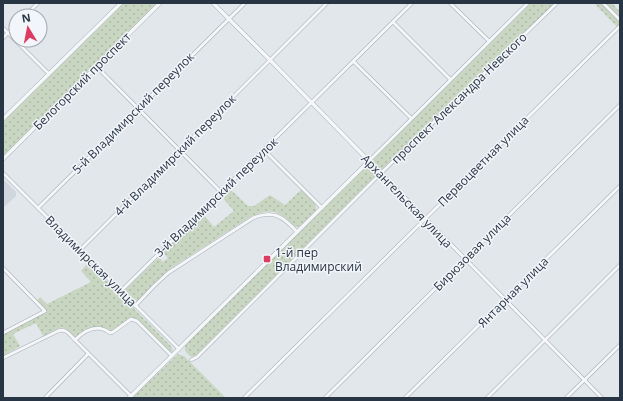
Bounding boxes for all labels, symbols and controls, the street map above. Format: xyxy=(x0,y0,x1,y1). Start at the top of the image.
north arrow xyxy=(8,8,48,48)
text: N xyxy=(20,9,32,26)
street label: Белогорский проспект xyxy=(29,28,135,134)
street label: проспект Александра Невского xyxy=(388,29,530,167)
street label: 5-й Владимирский переулок xyxy=(68,48,198,178)
street label: 4-й Владимирский переулок xyxy=(110,90,240,220)
street label: Первоцветная улица xyxy=(434,112,532,210)
street label: 3-й Владимирский переулок xyxy=(150,133,282,261)
street label: Архангельская улица xyxy=(358,150,456,252)
street label: Бирюзовая улица xyxy=(429,209,515,295)
street label: Владимирская улица xyxy=(42,212,140,310)
place label: 1-й пер Владимирский xyxy=(275,244,362,275)
street label: Янтарная улица xyxy=(474,253,552,331)
marker: 1-й пер Владимирский xyxy=(262,254,272,264)

